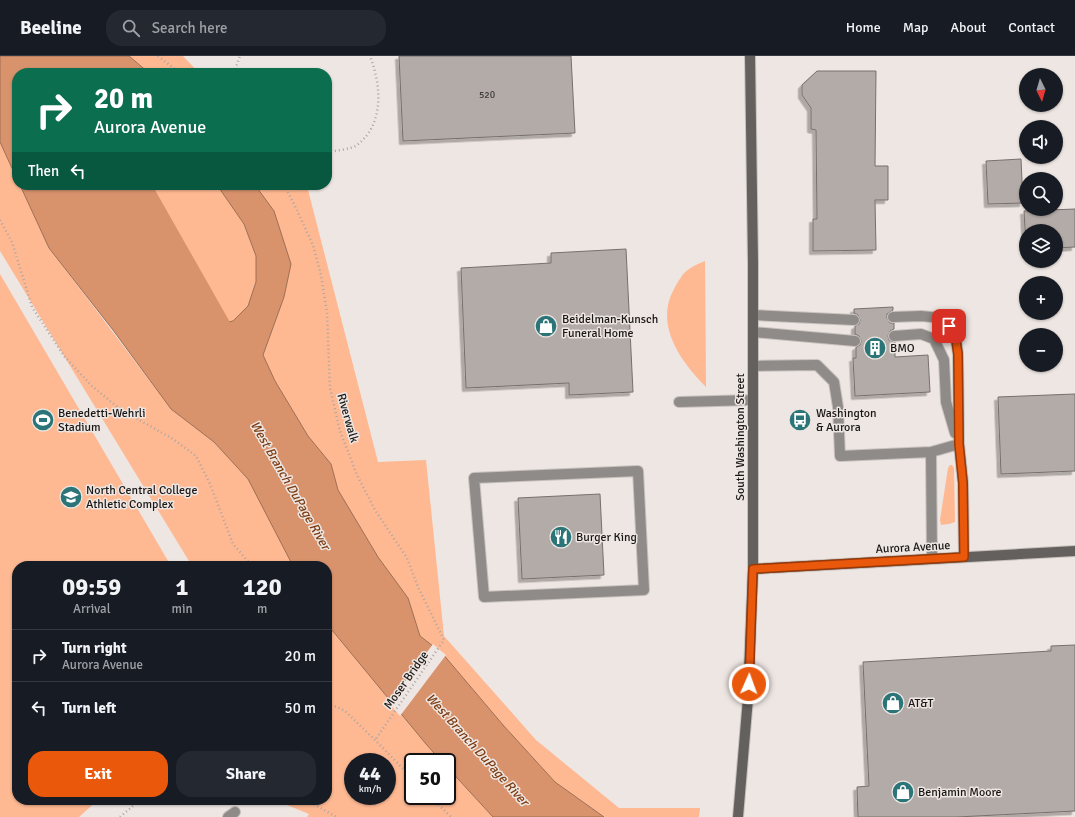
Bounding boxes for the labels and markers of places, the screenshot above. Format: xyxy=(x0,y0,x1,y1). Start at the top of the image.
pin xyxy=(932,309,966,343)
place label: Beidelman-Kunsch Funeral Home xyxy=(562,312,658,341)
shop icon: Beidelman-Kunsch Funeral Home xyxy=(533,313,559,339)
building icon: BMO xyxy=(862,335,888,361)
place label: BMO xyxy=(890,341,915,356)
place label: Benedetti-Wehrli Stadium xyxy=(58,406,146,435)
place label: Washington & Aurora xyxy=(816,406,877,435)
sports icon: Benedetti-Wehrli Stadium xyxy=(30,407,56,433)
bus stop icon: Washington & Aurora xyxy=(787,407,813,433)
place label: North Central College Athletic Complex xyxy=(86,483,197,512)
school or university icon: North Central College Athletic Complex xyxy=(58,484,84,510)
restaurant icon: Burger King xyxy=(548,524,574,550)
place label: Burger King xyxy=(576,530,637,545)
shop icon: AT&T xyxy=(880,690,906,716)
place label: AT&T xyxy=(908,696,934,711)
shop icon: Benjamin Moore xyxy=(890,779,916,805)
place label: Benjamin Moore xyxy=(918,785,1002,800)

